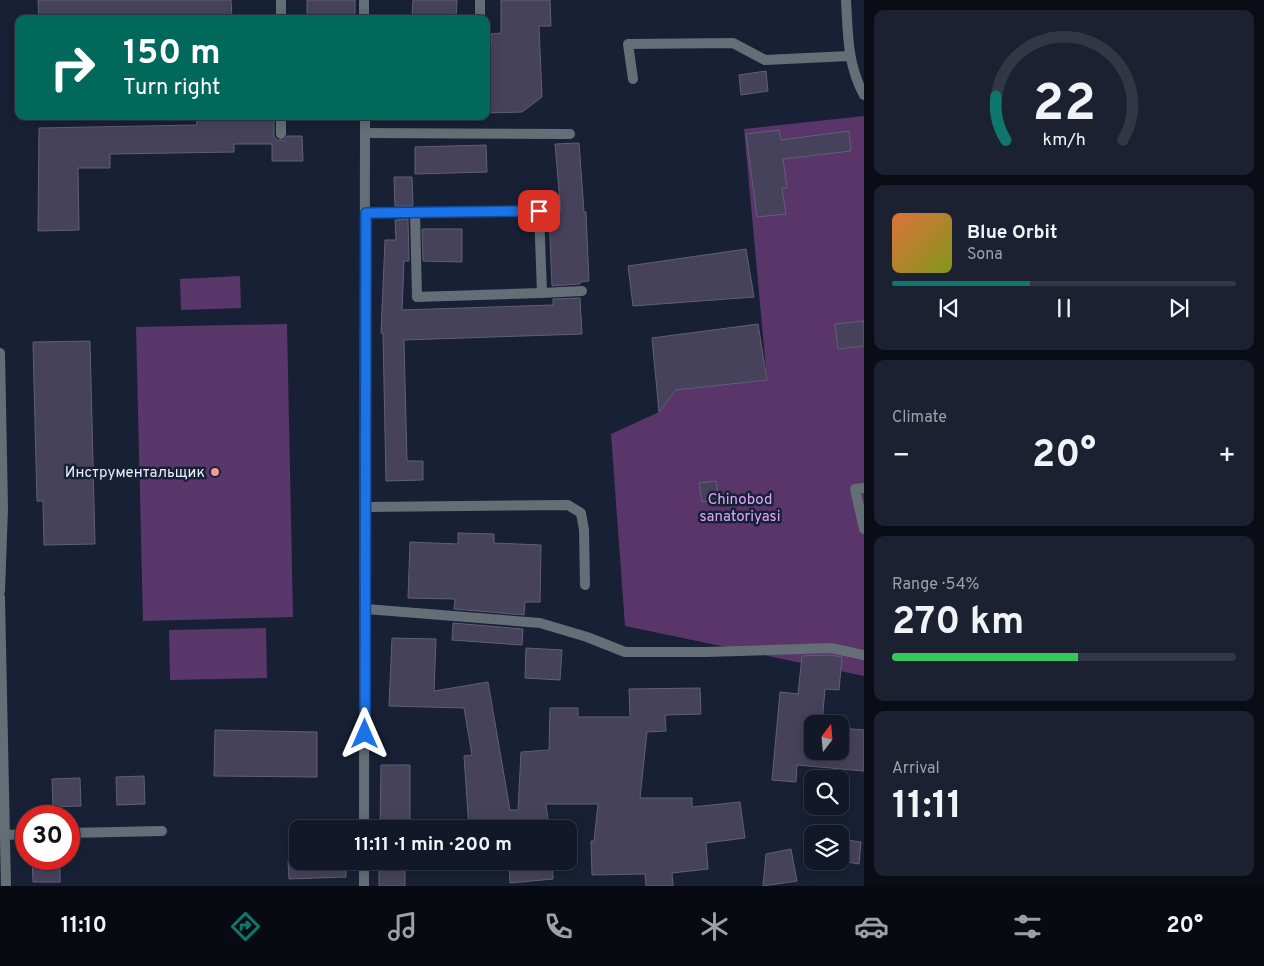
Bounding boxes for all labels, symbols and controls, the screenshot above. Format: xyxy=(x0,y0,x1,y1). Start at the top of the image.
text: 150 m xyxy=(123,32,221,76)
icon: right xyxy=(40,35,105,100)
text: 22 xyxy=(1032,73,1096,139)
text: Turn right xyxy=(123,75,220,102)
text: km/h xyxy=(1042,129,1086,152)
pin xyxy=(518,190,560,232)
icon: arrive xyxy=(525,197,553,225)
text: Blue Orbit xyxy=(967,221,1057,245)
text: Sona xyxy=(967,245,1003,265)
icon: previous xyxy=(935,294,963,322)
icon: pause xyxy=(1050,294,1078,322)
icon: next xyxy=(1165,294,1193,322)
text: Climate xyxy=(892,408,947,428)
text: 20° xyxy=(1032,432,1096,481)
text: − xyxy=(892,439,910,475)
text: + xyxy=(1218,439,1236,475)
place label: Инструментальщик xyxy=(65,464,205,483)
marker: Инструментальщик xyxy=(209,466,221,478)
park label: Chinobod sanatoriyasi xyxy=(700,491,780,527)
text: Range · 54% xyxy=(892,575,980,595)
text: 270 km xyxy=(892,599,1024,648)
position arrow xyxy=(338,707,390,759)
north arrow xyxy=(804,715,849,760)
map controls xyxy=(804,715,849,870)
text: Arrival xyxy=(892,759,940,779)
button: search xyxy=(804,770,849,815)
text: 11:11 xyxy=(892,783,962,832)
speed limit sign: 30 xyxy=(15,805,80,870)
button: layers xyxy=(804,825,849,870)
text: 11:11 · 1 min · 200 m xyxy=(354,833,512,857)
icon: directions xyxy=(228,909,263,944)
icon: music xyxy=(385,909,420,944)
icon: phone xyxy=(541,909,576,944)
icon: climate xyxy=(697,909,732,944)
icon: car xyxy=(854,909,889,944)
icon: filters xyxy=(1010,909,1045,944)
text: 11:10 xyxy=(61,913,107,940)
text: 20° xyxy=(1166,913,1203,940)

